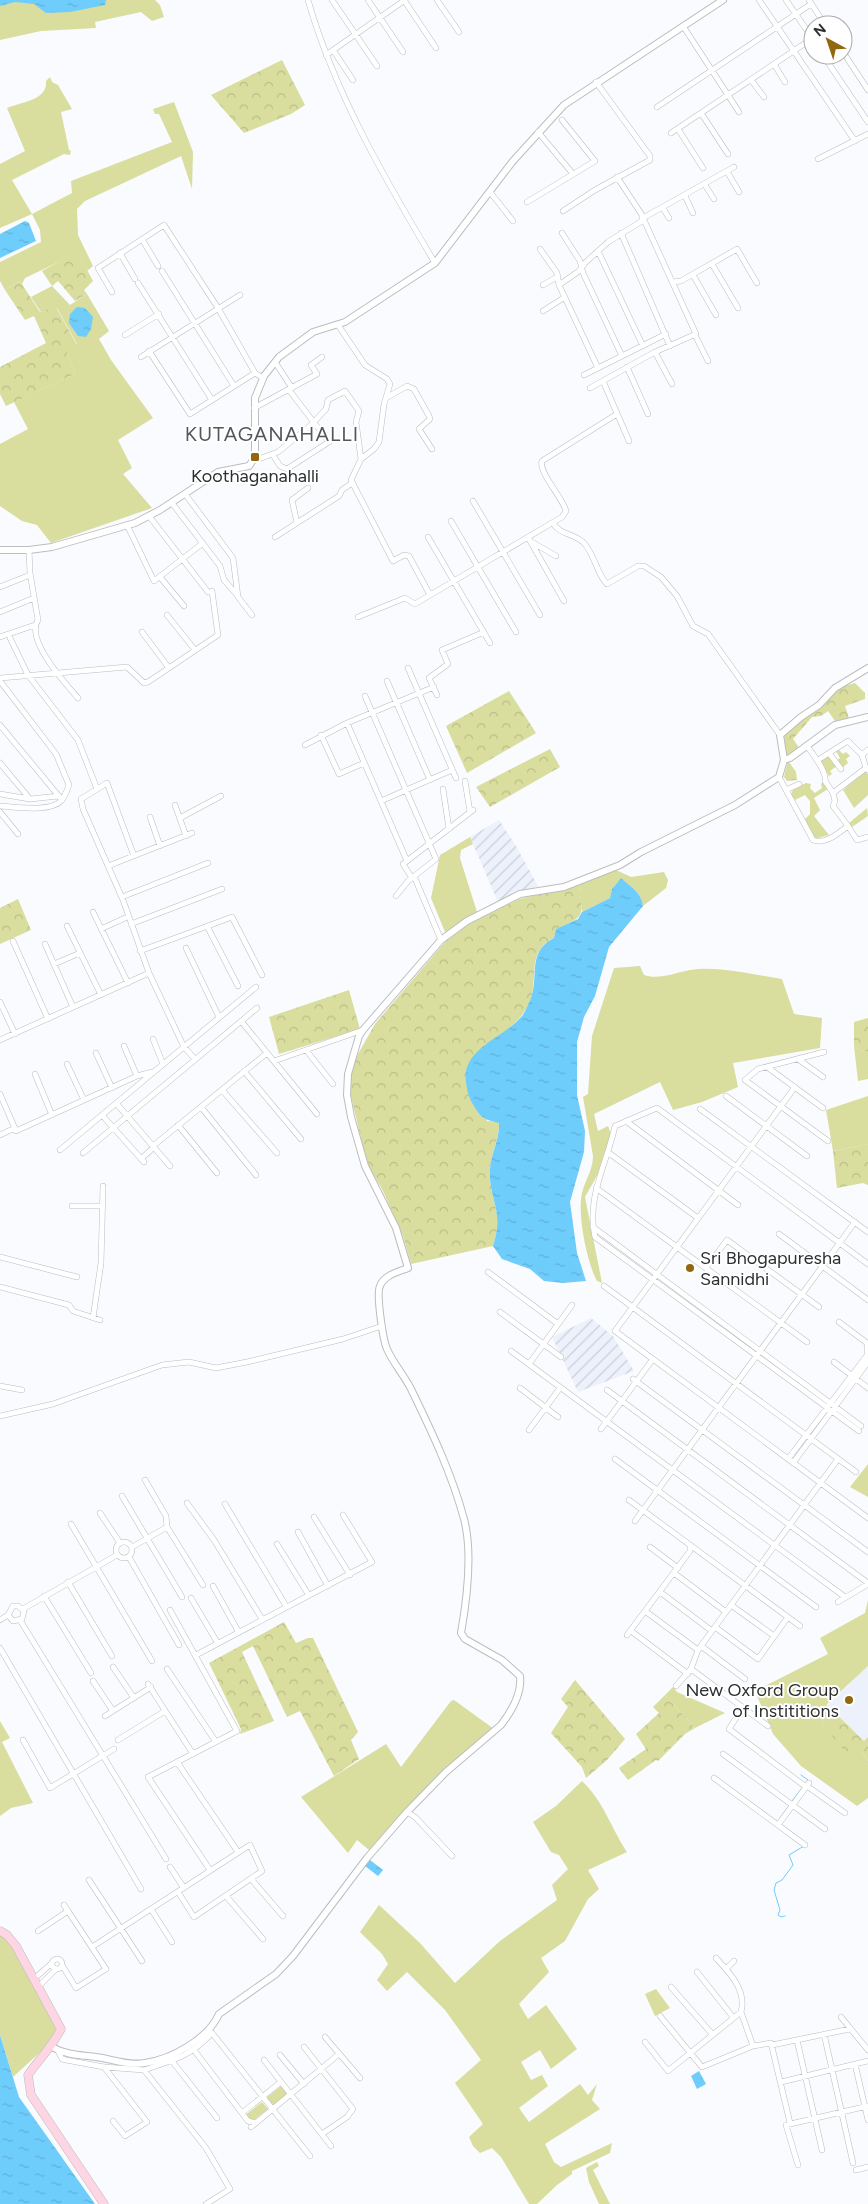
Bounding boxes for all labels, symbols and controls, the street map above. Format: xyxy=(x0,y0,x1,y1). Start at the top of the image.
north arrow xyxy=(803,15,853,65)
text: N xyxy=(810,20,830,40)
district label: KUTAGANAHALLI xyxy=(185,422,359,446)
marker: Koothaganahalli xyxy=(249,451,261,463)
place label: Koothaganahalli xyxy=(191,465,319,487)
place label: Sri Bhogapuresha Sannidhi xyxy=(700,1247,841,1290)
marker: Sri Bhogapuresha Sannidhi xyxy=(684,1262,696,1274)
place label: New Oxford Group of Instititions xyxy=(685,1679,839,1722)
marker: New Oxford Group of Instititions xyxy=(843,1694,855,1706)

